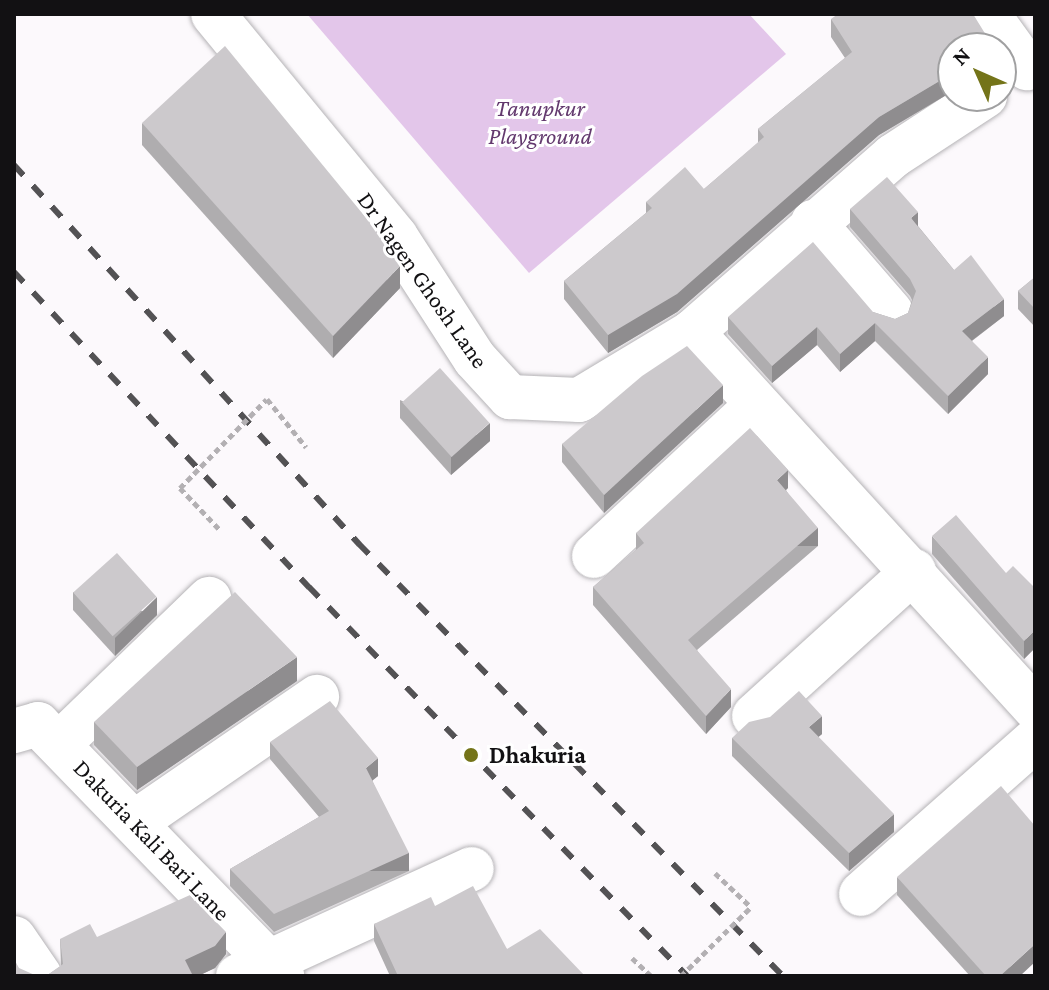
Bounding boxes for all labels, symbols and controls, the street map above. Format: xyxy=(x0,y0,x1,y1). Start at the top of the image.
north arrow xyxy=(937,32,1017,112)
text: N xyxy=(947,42,975,70)
park label: Tanupkur Playground xyxy=(488,94,592,150)
street label: Dr Nagen Ghosh Lane xyxy=(351,186,495,374)
place label: Dhakuria xyxy=(489,741,586,769)
marker: Dhakuria xyxy=(460,744,482,766)
street label: Dakuria Kali Bari Lane xyxy=(68,753,236,927)

